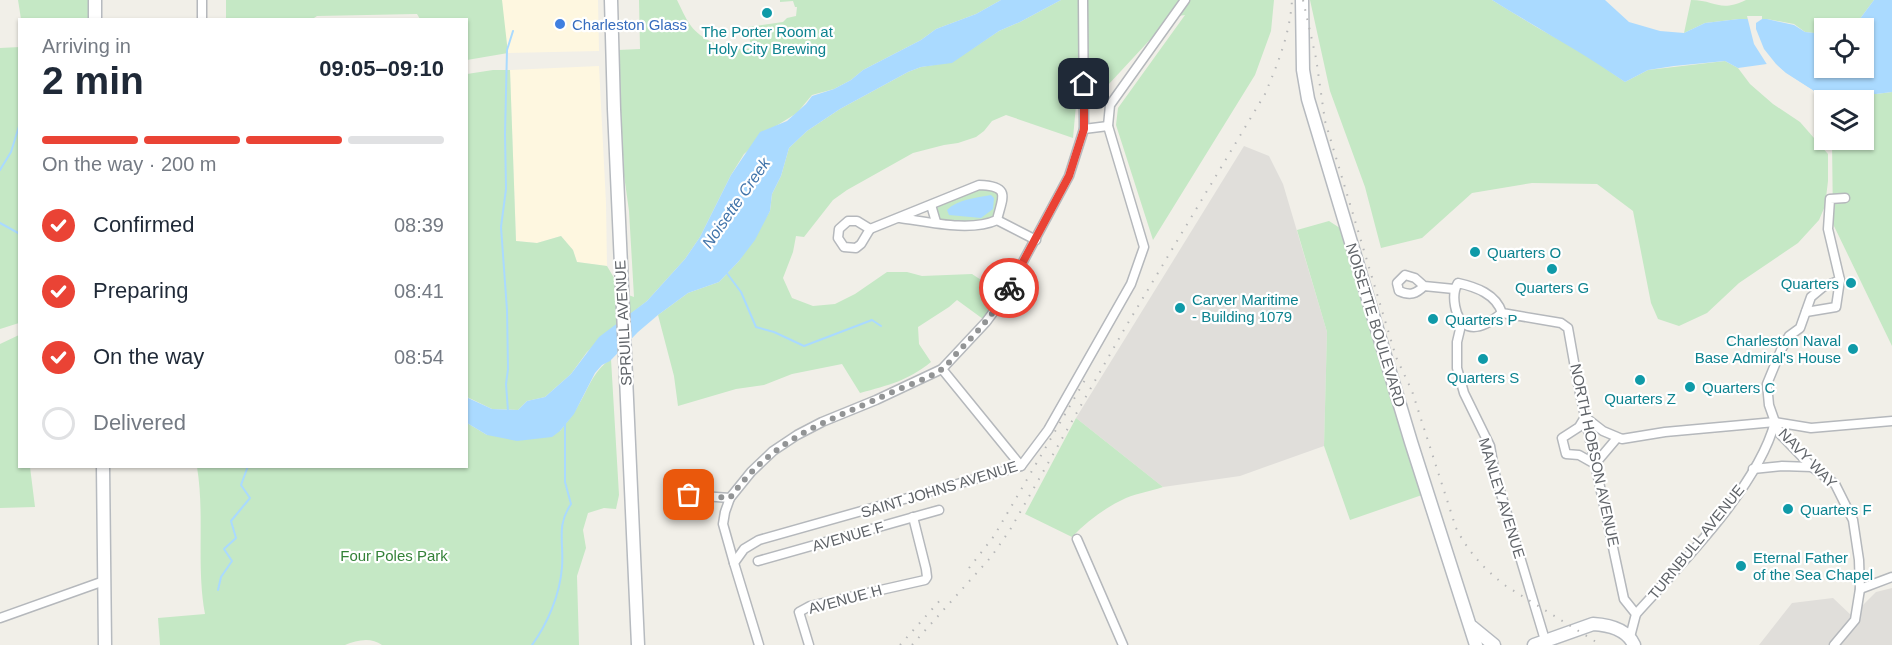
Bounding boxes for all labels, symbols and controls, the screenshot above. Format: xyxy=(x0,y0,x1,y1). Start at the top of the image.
marker: The Porter Room at Holy City Brewing xyxy=(760,6,774,20)
place label: Charleston Glass xyxy=(572,16,687,33)
marker: Charleston Glass xyxy=(553,17,567,31)
map controls xyxy=(1814,18,1874,150)
button: locate xyxy=(1814,18,1874,78)
place label: The Porter Room at Holy City Brewing xyxy=(701,23,834,57)
text: Arriving in xyxy=(42,35,131,57)
text: 09:05–09:10 xyxy=(319,56,444,81)
pin xyxy=(1058,58,1109,109)
text: 2 min xyxy=(42,59,144,102)
icon: home xyxy=(1067,67,1100,100)
button: layers xyxy=(1814,90,1874,150)
text: On the way · 200 m xyxy=(42,153,217,175)
water label: Noisette Creek xyxy=(699,154,774,251)
icon: check xyxy=(42,209,75,242)
text: Confirmed xyxy=(93,212,194,237)
text: 08:39 xyxy=(394,214,444,236)
street label: NOISETTE BOULEVARD xyxy=(1343,241,1409,409)
place label: Quarters O xyxy=(1487,244,1561,261)
marker: Quarters O xyxy=(1468,245,1482,259)
courier xyxy=(979,258,1039,318)
street label: SPRUILL AVENUE xyxy=(611,260,635,386)
marker: Quarters G xyxy=(1545,262,1559,276)
icon: bike xyxy=(993,272,1026,305)
icon: check xyxy=(42,275,75,308)
place label: Quarters xyxy=(1781,275,1839,292)
marker: Quarters xyxy=(1844,276,1858,290)
text: Preparing xyxy=(93,278,188,303)
place label: Quarters G xyxy=(1515,279,1589,296)
text: 08:41 xyxy=(394,280,444,302)
place label: Carver Maritime - Building 1079 xyxy=(1192,291,1299,325)
marker: Carver Maritime - Building 1079 xyxy=(1173,301,1187,315)
place label: Quarters P xyxy=(1445,311,1518,328)
marker: Quarters P xyxy=(1426,312,1440,326)
place label: Charleston Naval Base Admiral's House xyxy=(1695,332,1841,366)
icon: check xyxy=(42,341,75,374)
marker: Charleston Naval Base Admiral's House xyxy=(1846,342,1860,356)
text: On the way xyxy=(93,344,204,369)
text: 08:54 xyxy=(394,346,444,368)
marker: Quarters S xyxy=(1476,352,1490,366)
street label: NORTH HOBSON AVENUE xyxy=(1567,362,1623,548)
place label: Quarters S xyxy=(1447,369,1519,386)
marker: Quarters Z xyxy=(1633,373,1647,387)
place label: Quarters C xyxy=(1702,379,1776,396)
marker: Quarters C xyxy=(1683,380,1697,394)
place label: Quarters Z xyxy=(1604,390,1676,407)
text: Delivered xyxy=(93,410,186,435)
street label: NAVY WAY xyxy=(1775,425,1841,491)
street label: MANLEY AVENUE xyxy=(1476,436,1528,560)
street label: SAINT JOHNS AVENUE xyxy=(859,457,1019,521)
pin xyxy=(663,469,714,520)
icon: bag xyxy=(672,478,705,511)
street label: TURNBULL AVENUE xyxy=(1645,481,1747,603)
place label: Quarters F xyxy=(1800,501,1872,518)
marker: Quarters F xyxy=(1781,502,1795,516)
street label: AVENUE F xyxy=(810,518,886,554)
park label: Four Poles Park xyxy=(340,547,448,564)
place label: Eternal Father of the Sea Chapel xyxy=(1753,549,1873,583)
marker: Eternal Father of the Sea Chapel xyxy=(1734,559,1748,573)
street label: AVENUE H xyxy=(806,581,884,617)

